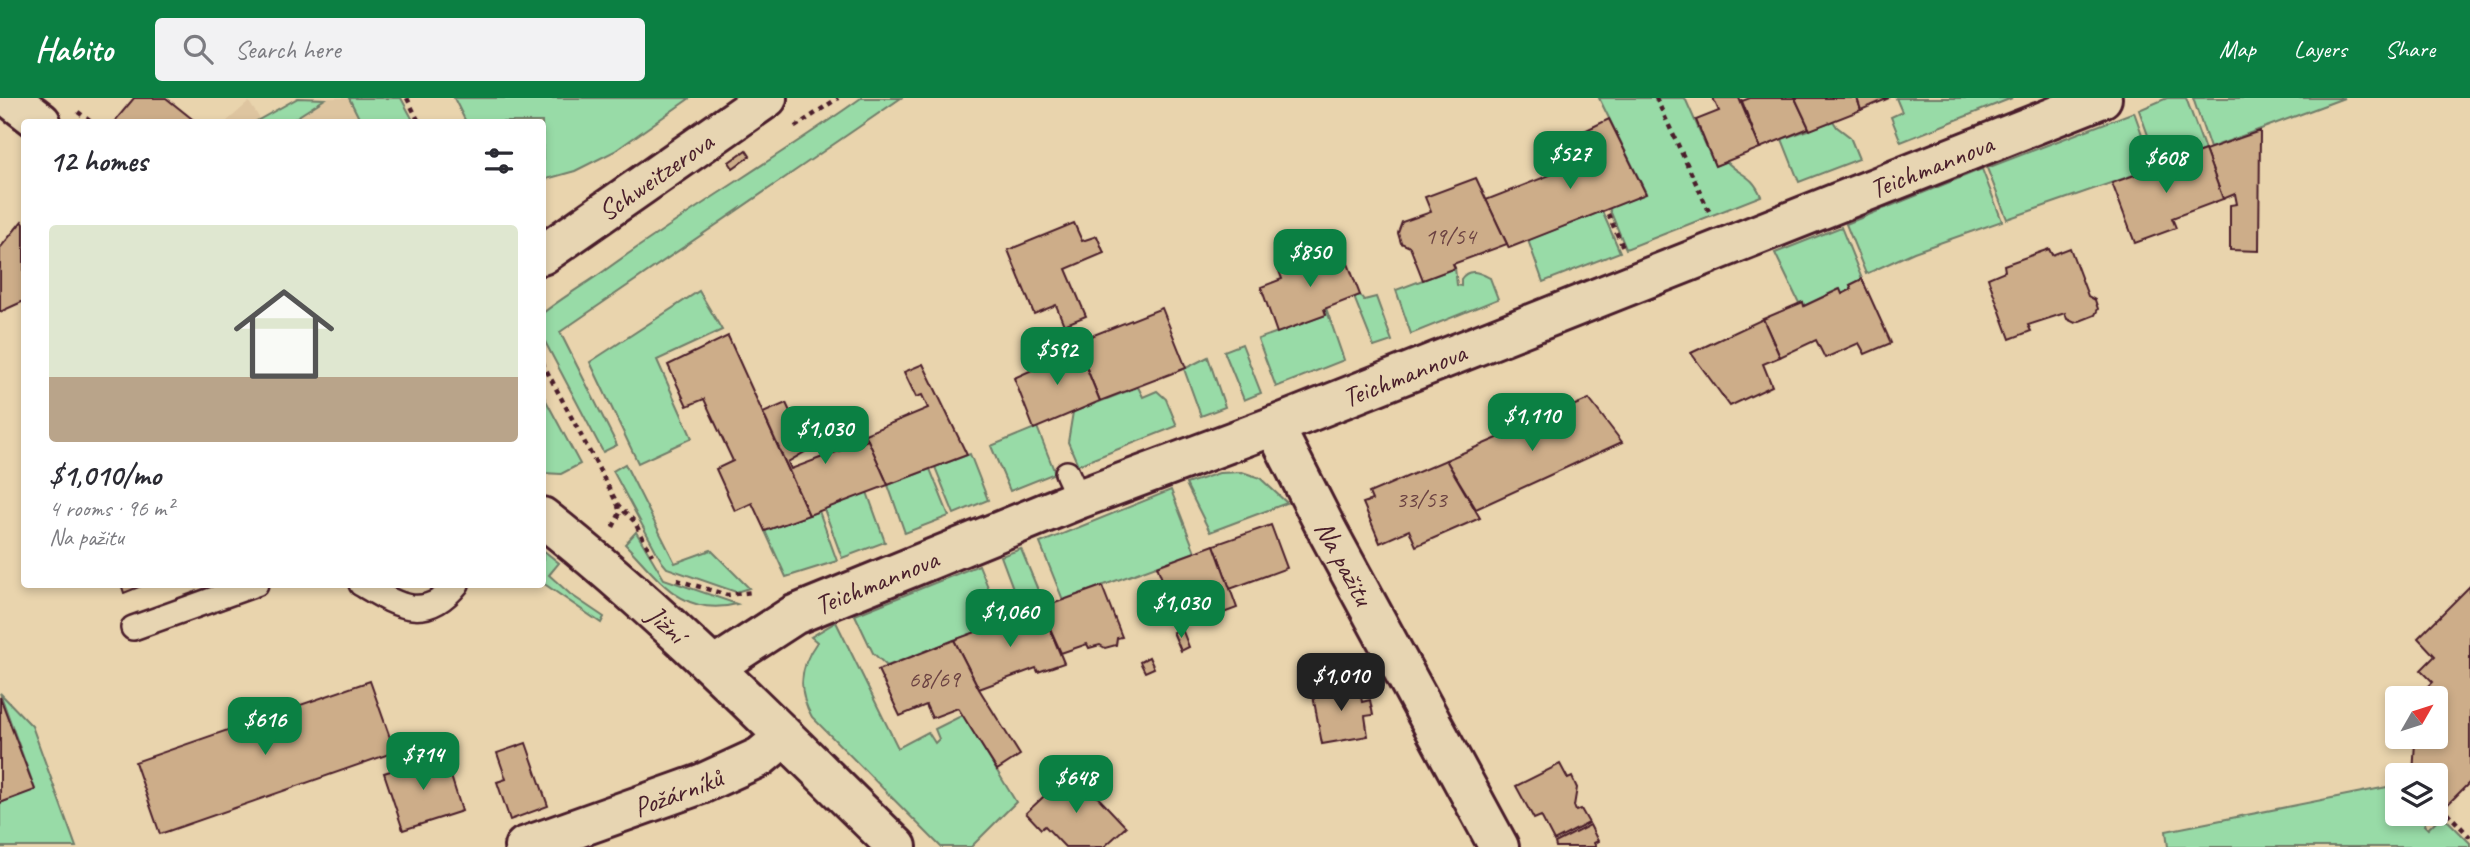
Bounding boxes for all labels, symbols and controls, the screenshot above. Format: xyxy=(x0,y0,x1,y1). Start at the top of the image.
search box xyxy=(155,18,645,81)
text: Habito xyxy=(35,28,113,70)
icon: search xyxy=(179,30,217,68)
text: Search here xyxy=(235,33,341,66)
text: Map xyxy=(2219,34,2256,64)
text: Layers xyxy=(2294,34,2347,64)
text: Share xyxy=(2385,34,2435,64)
street label: Schweitzerova xyxy=(591,123,721,228)
street label: Teichmannova xyxy=(1864,125,2000,206)
pin: $527 xyxy=(1529,132,1611,191)
pin: $608 xyxy=(2125,136,2207,195)
text: $527 xyxy=(1550,139,1590,168)
text: 12 homes xyxy=(49,142,147,180)
icon: filters xyxy=(480,142,518,180)
text: $608 xyxy=(2145,143,2187,172)
house number: 19/54 xyxy=(1424,221,1478,251)
pin: $850 xyxy=(1269,230,1351,289)
text: $850 xyxy=(1289,237,1331,266)
icon: home xyxy=(221,271,347,397)
pin: $592 xyxy=(1016,328,1098,387)
street label: Teichmannova xyxy=(1337,334,1472,415)
text: $592 xyxy=(1037,335,1077,364)
pin: $1,110 xyxy=(1475,394,1589,453)
text: $1,110 xyxy=(1504,401,1560,430)
pin: $1,030 xyxy=(768,406,882,466)
text: $1,030 xyxy=(797,414,853,443)
text: $1,010/mo xyxy=(49,456,161,494)
house number: 33/53 xyxy=(1395,484,1449,514)
text: 4 rooms · 96 m² xyxy=(49,494,173,523)
street label: Na pažitu xyxy=(1308,515,1383,613)
text: Na pažitu xyxy=(49,523,124,552)
street label: Teichmannova xyxy=(809,540,945,622)
pin: $1,030 xyxy=(1124,580,1238,640)
text: $1,030 xyxy=(1153,588,1209,617)
pin: $1,060 xyxy=(953,589,1067,649)
street label: Jižní xyxy=(638,596,698,654)
text: $1,060 xyxy=(982,597,1038,626)
pin: $1,010 xyxy=(1284,654,1398,713)
text: $1,010 xyxy=(1313,661,1369,690)
house number: 68/69 xyxy=(908,664,962,694)
north arrow xyxy=(2385,686,2448,749)
map controls xyxy=(2385,686,2448,826)
pin: $616 xyxy=(224,698,306,757)
text: $616 xyxy=(244,705,286,734)
pin: $714 xyxy=(382,732,464,792)
text: $714 xyxy=(402,740,444,769)
pin: $648 xyxy=(1035,756,1117,815)
street label: Požárníků xyxy=(629,759,729,824)
text: $648 xyxy=(1055,763,1097,792)
button: layers xyxy=(2385,763,2448,826)

